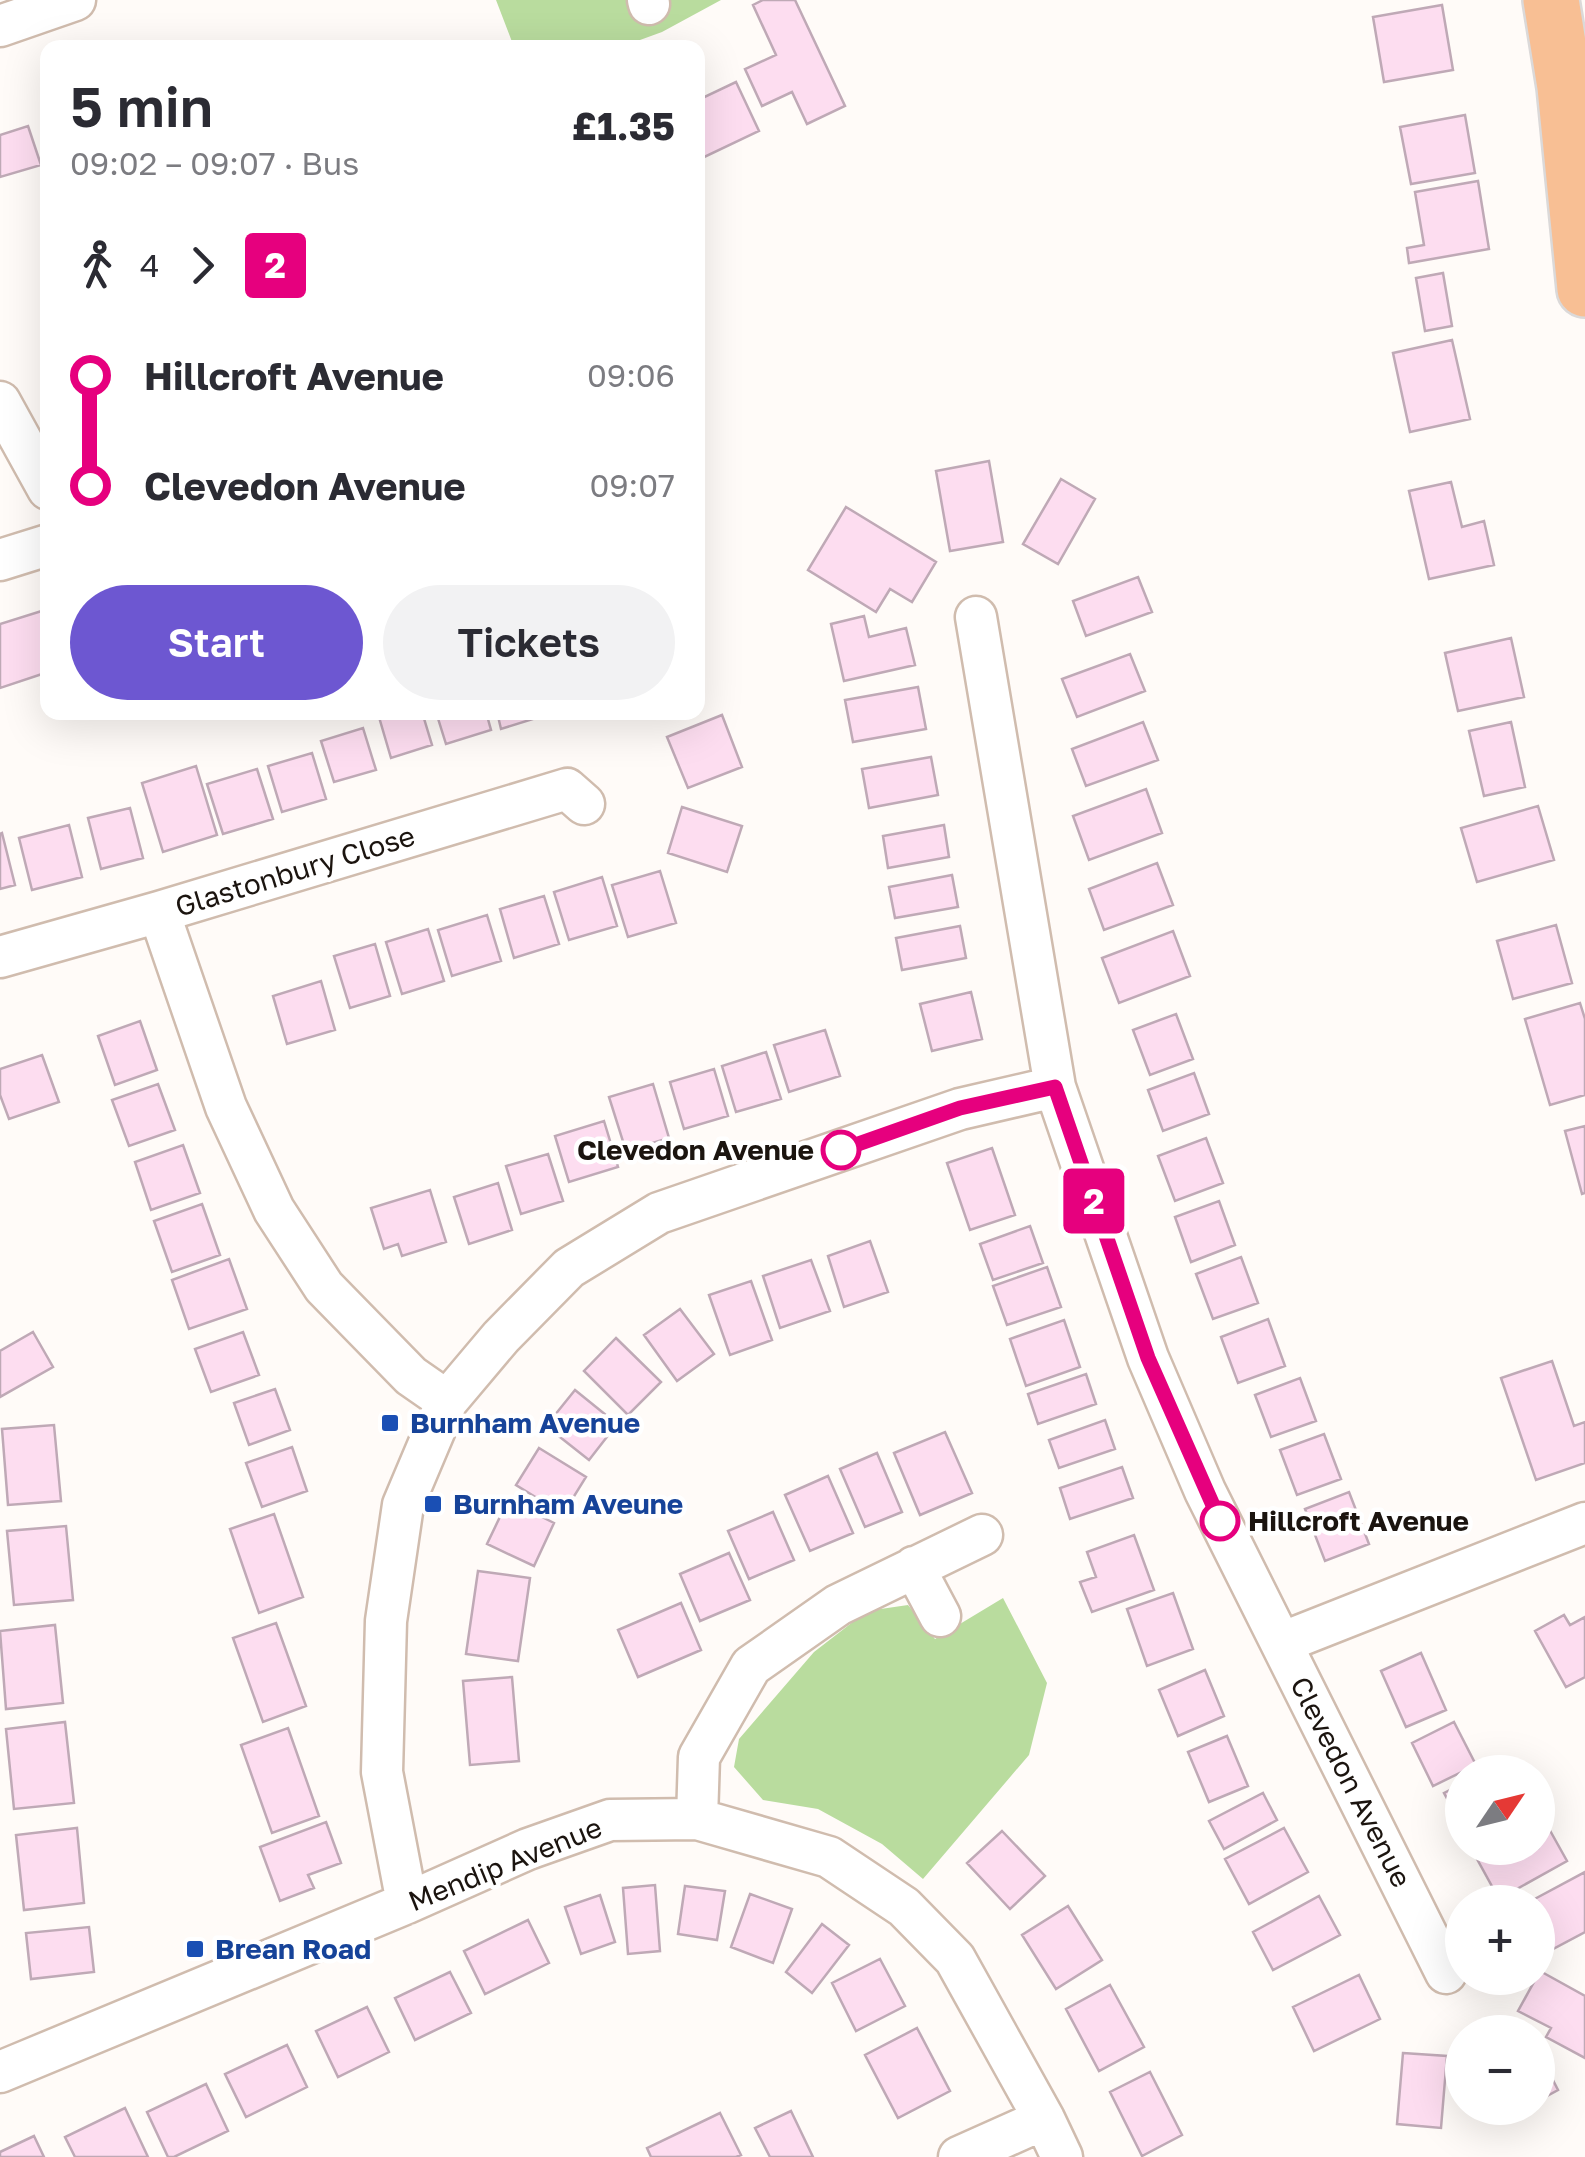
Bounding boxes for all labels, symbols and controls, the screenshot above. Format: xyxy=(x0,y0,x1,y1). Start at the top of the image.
text: 5 min xyxy=(70,73,213,139)
text: £1.35 xyxy=(572,103,675,148)
text: 09:02 – 09:07 · Bus xyxy=(70,144,359,182)
icon: walk xyxy=(70,238,125,293)
icon: forward xyxy=(175,238,230,293)
text: 2 xyxy=(265,244,286,286)
text: 4 xyxy=(140,246,160,284)
text: Hillcroft Avenue xyxy=(144,353,444,398)
text: 09:06 xyxy=(587,356,675,394)
text: Clevedon Avenue xyxy=(144,463,466,508)
text: 09:07 xyxy=(589,466,675,504)
button: Start xyxy=(70,585,363,700)
button: Tickets xyxy=(383,585,675,700)
street label: Glastonbury Close xyxy=(171,818,419,923)
marker: Clevedon Avenue xyxy=(822,1131,860,1169)
place label: Clevedon Avenue xyxy=(577,1133,814,1166)
line badge: 2 xyxy=(1062,1168,1126,1234)
text: 2 xyxy=(1083,1180,1105,1222)
place label: Burnham Avenue xyxy=(410,1406,640,1439)
marker: Burnham Avenue xyxy=(379,1412,401,1434)
place label: Burnham Aveune xyxy=(453,1487,683,1520)
marker: Burnham Aveune xyxy=(422,1493,444,1515)
marker: Hillcroft Avenue xyxy=(1201,1502,1239,1540)
place label: Hillcroft Avenue xyxy=(1248,1504,1469,1537)
street label: Clevedon Avenue xyxy=(1284,1671,1419,1893)
north arrow xyxy=(1445,1755,1555,1865)
map controls xyxy=(1445,1755,1555,2125)
street label: Mendip Avenue xyxy=(403,1810,606,1917)
button: + xyxy=(1445,1885,1555,1995)
place label: Brean Road xyxy=(215,1932,371,1965)
marker: Brean Road xyxy=(184,1938,206,1960)
button: − xyxy=(1445,2015,1555,2125)

